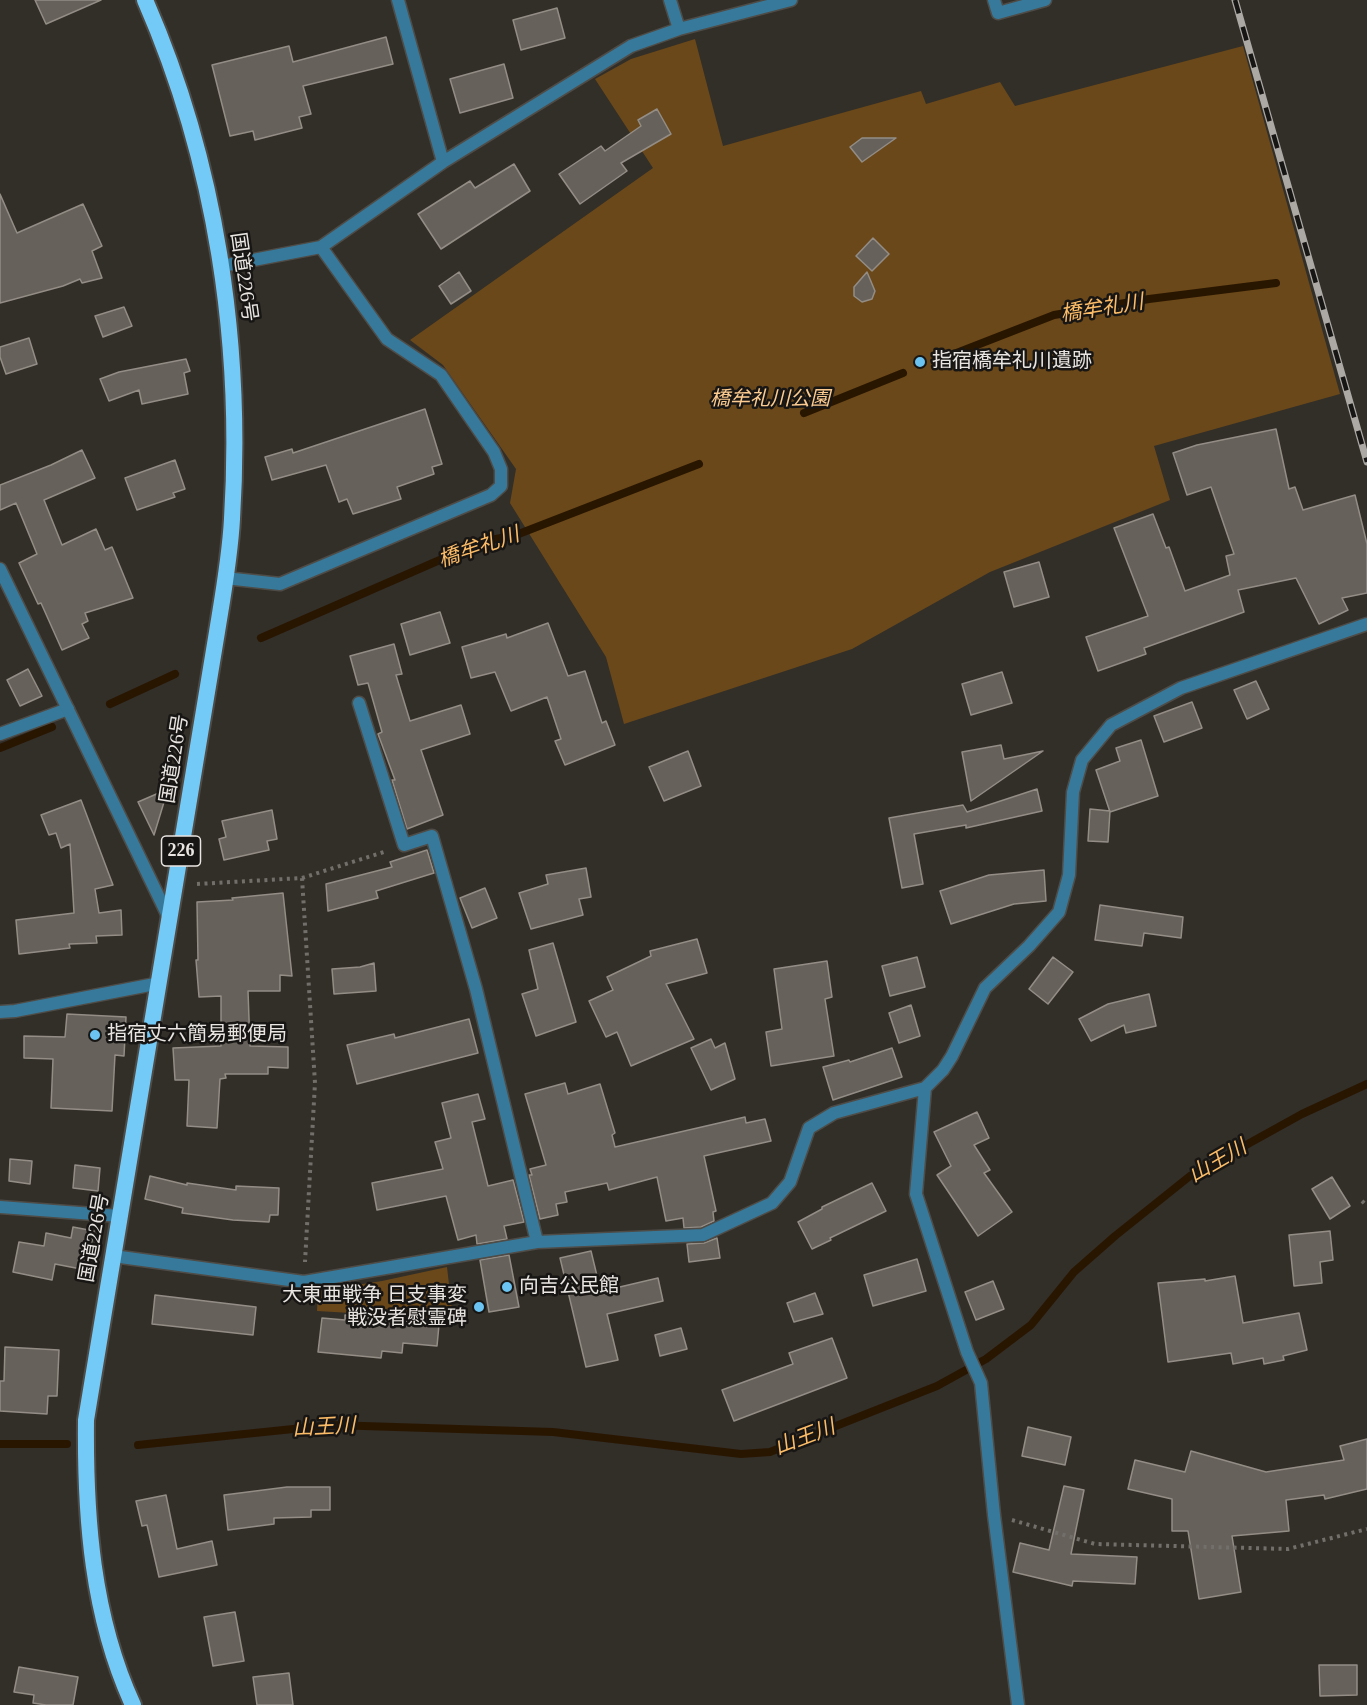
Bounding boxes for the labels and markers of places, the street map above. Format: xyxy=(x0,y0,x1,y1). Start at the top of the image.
place label: 指宿橋牟礼川遺跡 xyxy=(932,350,1092,374)
marker: 指宿橋牟礼川遺跡 xyxy=(913,355,927,369)
place label: 指宿丈六簡易郵便局 xyxy=(107,1023,287,1047)
marker: 指宿丈六簡易郵便局 xyxy=(88,1028,102,1042)
place label: 向吉公民館 xyxy=(519,1275,619,1299)
marker: 向吉公民館 xyxy=(500,1280,514,1294)
place label: 大東亜戦争 日支事変 戦没者慰霊碑 xyxy=(282,1284,467,1331)
marker: 大東亜戦争 日支事変 戦没者慰霊碑 xyxy=(472,1300,486,1314)

